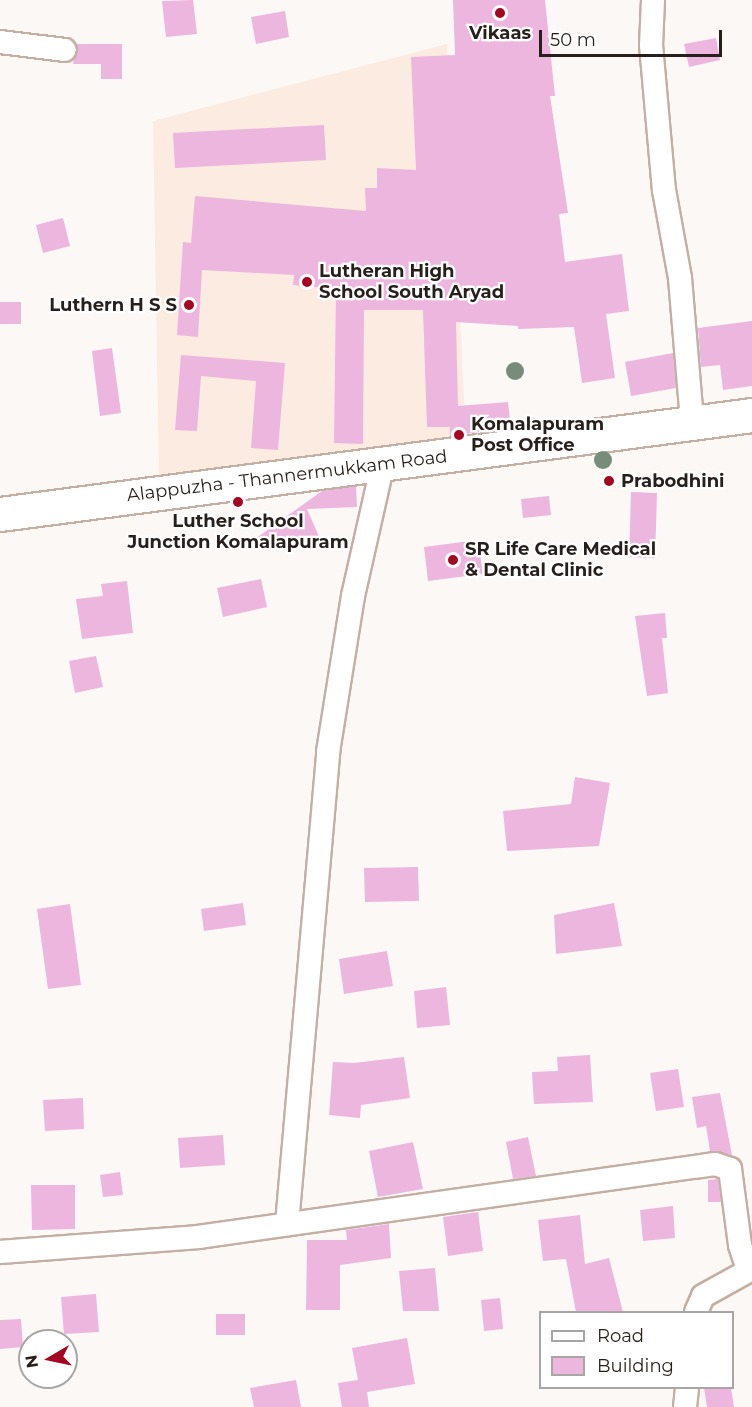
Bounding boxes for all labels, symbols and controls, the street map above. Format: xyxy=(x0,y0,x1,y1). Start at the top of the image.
marker: Vikaas xyxy=(493,6,507,20)
scale bar xyxy=(542,18,725,56)
place label: Vikaas xyxy=(469,22,531,44)
text: 50 m xyxy=(550,29,596,51)
place label: Lutheran High School South Aryad xyxy=(319,261,504,304)
marker: Lutheran High School South Aryad xyxy=(300,275,314,289)
place label: Luthern H S S xyxy=(49,294,177,316)
marker: Luthern H S S xyxy=(182,298,196,312)
place label: Komalapuram Post Office xyxy=(471,414,604,456)
marker: Komalapuram Post Office xyxy=(452,428,466,442)
street label: Alappuzha - Thannermukkam Road xyxy=(126,446,448,506)
place label: Prabodhini xyxy=(621,470,725,492)
marker: Prabodhini xyxy=(602,474,616,488)
marker: Luther School Junction Komalapuram xyxy=(231,495,245,509)
place label: Luther School Junction Komalapuram xyxy=(127,511,349,554)
place label: SR Life Care Medical & Dental Clinic xyxy=(465,539,656,582)
marker: SR Life Care Medical & Dental Clinic xyxy=(446,553,460,567)
legend xyxy=(539,1311,734,1389)
text: Road xyxy=(597,1325,644,1347)
north arrow xyxy=(18,1329,78,1389)
text: N xyxy=(21,1354,42,1369)
text: Building xyxy=(597,1355,674,1377)

